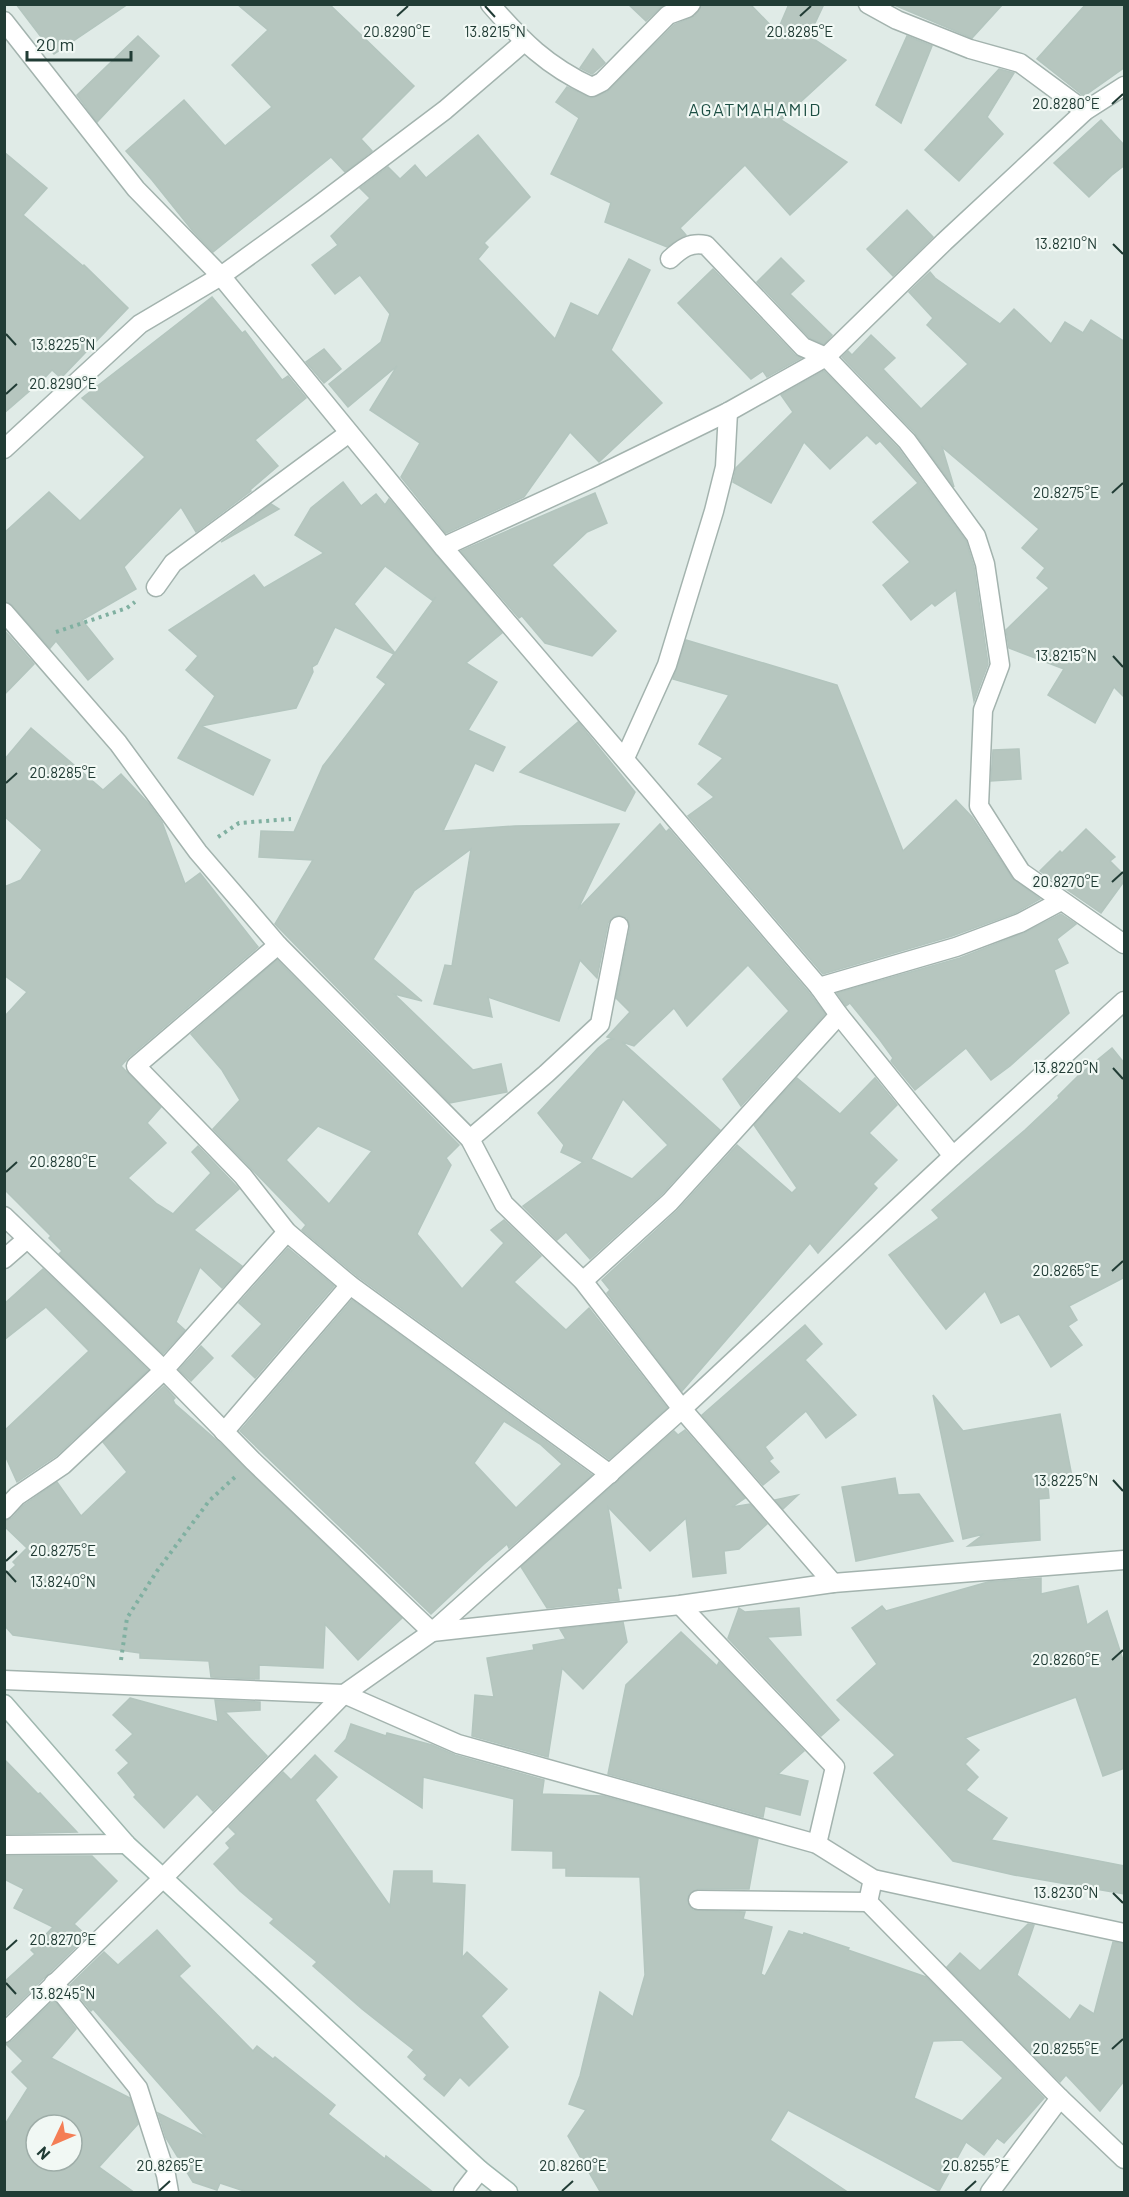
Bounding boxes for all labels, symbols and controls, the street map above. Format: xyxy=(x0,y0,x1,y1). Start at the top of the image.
text: 20.8290°E xyxy=(363,22,431,40)
text: 13.8215°N xyxy=(464,22,526,40)
text: 20.8285°E xyxy=(767,22,833,40)
scale bar xyxy=(27,24,130,62)
text: 20 m xyxy=(36,33,74,55)
text: 20.8280°E xyxy=(1032,94,1100,112)
district label: AGATMAHAMID xyxy=(688,98,822,120)
text: 13.8210°N xyxy=(1035,234,1097,252)
text: 13.8225°N xyxy=(31,335,95,353)
text: 20.8290°E xyxy=(29,374,97,392)
text: 20.8275°E xyxy=(1033,483,1099,501)
text: 13.8215°N xyxy=(1035,646,1097,664)
text: 20.8285°E xyxy=(30,763,96,781)
text: 20.8270°E xyxy=(1033,872,1099,890)
text: 13.8220°N xyxy=(1033,1058,1099,1076)
text: 20.8280°E xyxy=(29,1152,97,1170)
text: 20.8265°E xyxy=(1033,1261,1099,1279)
text: 13.8225°N xyxy=(1034,1471,1098,1489)
text: 20.8275°E xyxy=(30,1541,96,1559)
text: 13.8240°N xyxy=(30,1572,96,1590)
text: 20.8260°E xyxy=(1032,1650,1100,1668)
text: 13.8230°N xyxy=(1034,1883,1098,1901)
text: 20.8270°E xyxy=(30,1930,96,1948)
text: 13.8245°N xyxy=(31,1984,95,2002)
text: 20.8255°E xyxy=(1033,2039,1099,2057)
north arrow xyxy=(24,2113,84,2173)
text: N xyxy=(32,2143,53,2164)
text: 20.8265°E xyxy=(137,2156,203,2174)
text: 20.8260°E xyxy=(539,2156,607,2174)
text: 20.8255°E xyxy=(943,2156,1009,2174)

